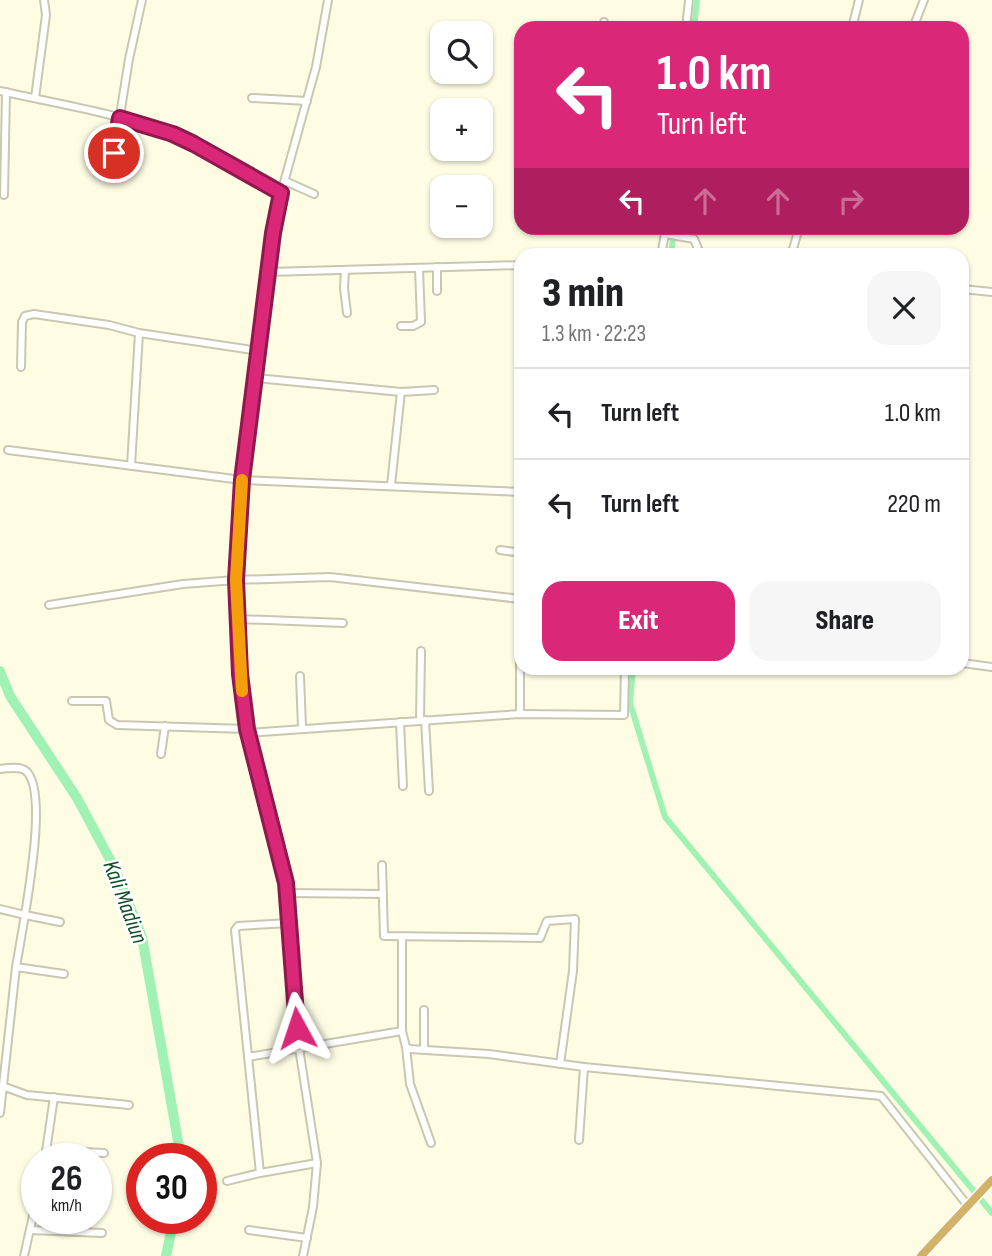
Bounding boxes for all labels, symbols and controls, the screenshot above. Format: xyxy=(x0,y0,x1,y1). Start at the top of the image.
map controls xyxy=(430,21,493,238)
button: search xyxy=(430,21,493,84)
text: 1.0 km xyxy=(657,45,772,104)
icon: left xyxy=(542,49,633,140)
button: + xyxy=(430,98,493,161)
text: Turn left xyxy=(657,105,747,144)
pin xyxy=(84,123,144,183)
icon: arrive xyxy=(95,134,133,172)
button: − xyxy=(430,175,493,238)
icon: left xyxy=(613,182,651,220)
icon: ahead xyxy=(686,182,724,220)
icon: ahead xyxy=(759,182,797,220)
icon: right xyxy=(832,182,870,220)
text: 3 min xyxy=(542,268,624,319)
button: close xyxy=(867,271,941,345)
text: 1.3 km · 22:23 xyxy=(542,320,646,348)
icon: left xyxy=(542,395,580,433)
text: Turn left xyxy=(601,398,679,429)
text: 1.0 km xyxy=(885,398,941,429)
icon: left xyxy=(542,486,580,524)
text: Turn left xyxy=(601,489,679,520)
text: 220 m xyxy=(887,489,941,520)
button: Exit xyxy=(542,581,735,661)
button: Share xyxy=(749,581,941,661)
water label: Kali Madiun xyxy=(96,856,154,948)
position arrow xyxy=(260,991,334,1065)
speed limit sign: 30 xyxy=(126,1143,217,1234)
text: 26 xyxy=(51,1158,82,1201)
text: km/h xyxy=(51,1195,82,1216)

